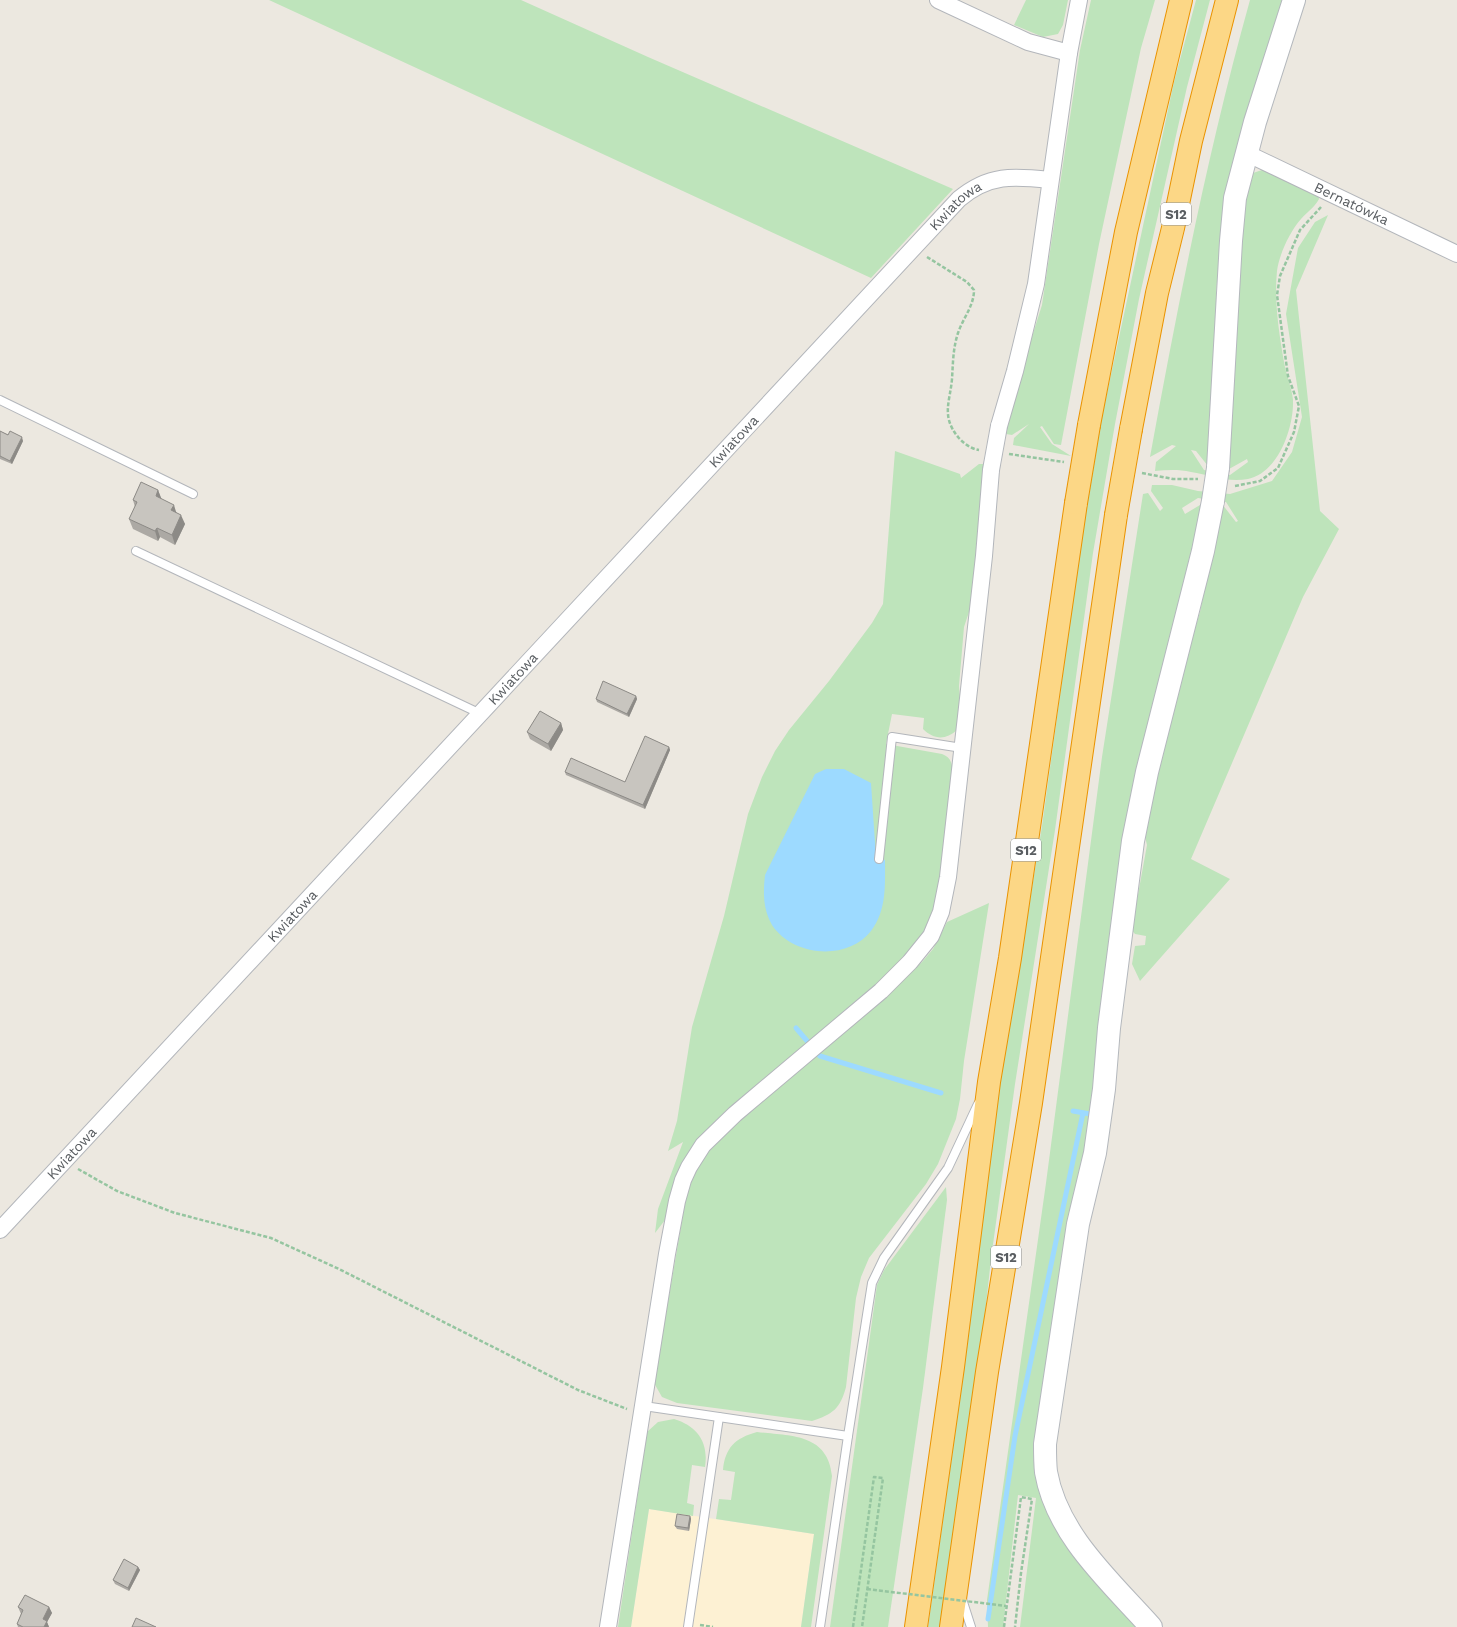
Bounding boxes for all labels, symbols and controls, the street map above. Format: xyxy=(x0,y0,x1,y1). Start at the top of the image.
street label: Kwiatowa xyxy=(926,178,984,234)
street label: Bernatówka xyxy=(1312,179,1391,228)
road number: S12 xyxy=(1161,203,1191,225)
street label: Kwiatowa xyxy=(705,412,762,471)
street label: Kwiatowa xyxy=(485,649,541,708)
road number: S12 xyxy=(1011,839,1041,861)
street label: Kwiatowa xyxy=(264,886,320,945)
street label: Kwiatowa xyxy=(43,1124,100,1182)
road number: S12 xyxy=(991,1246,1021,1268)

